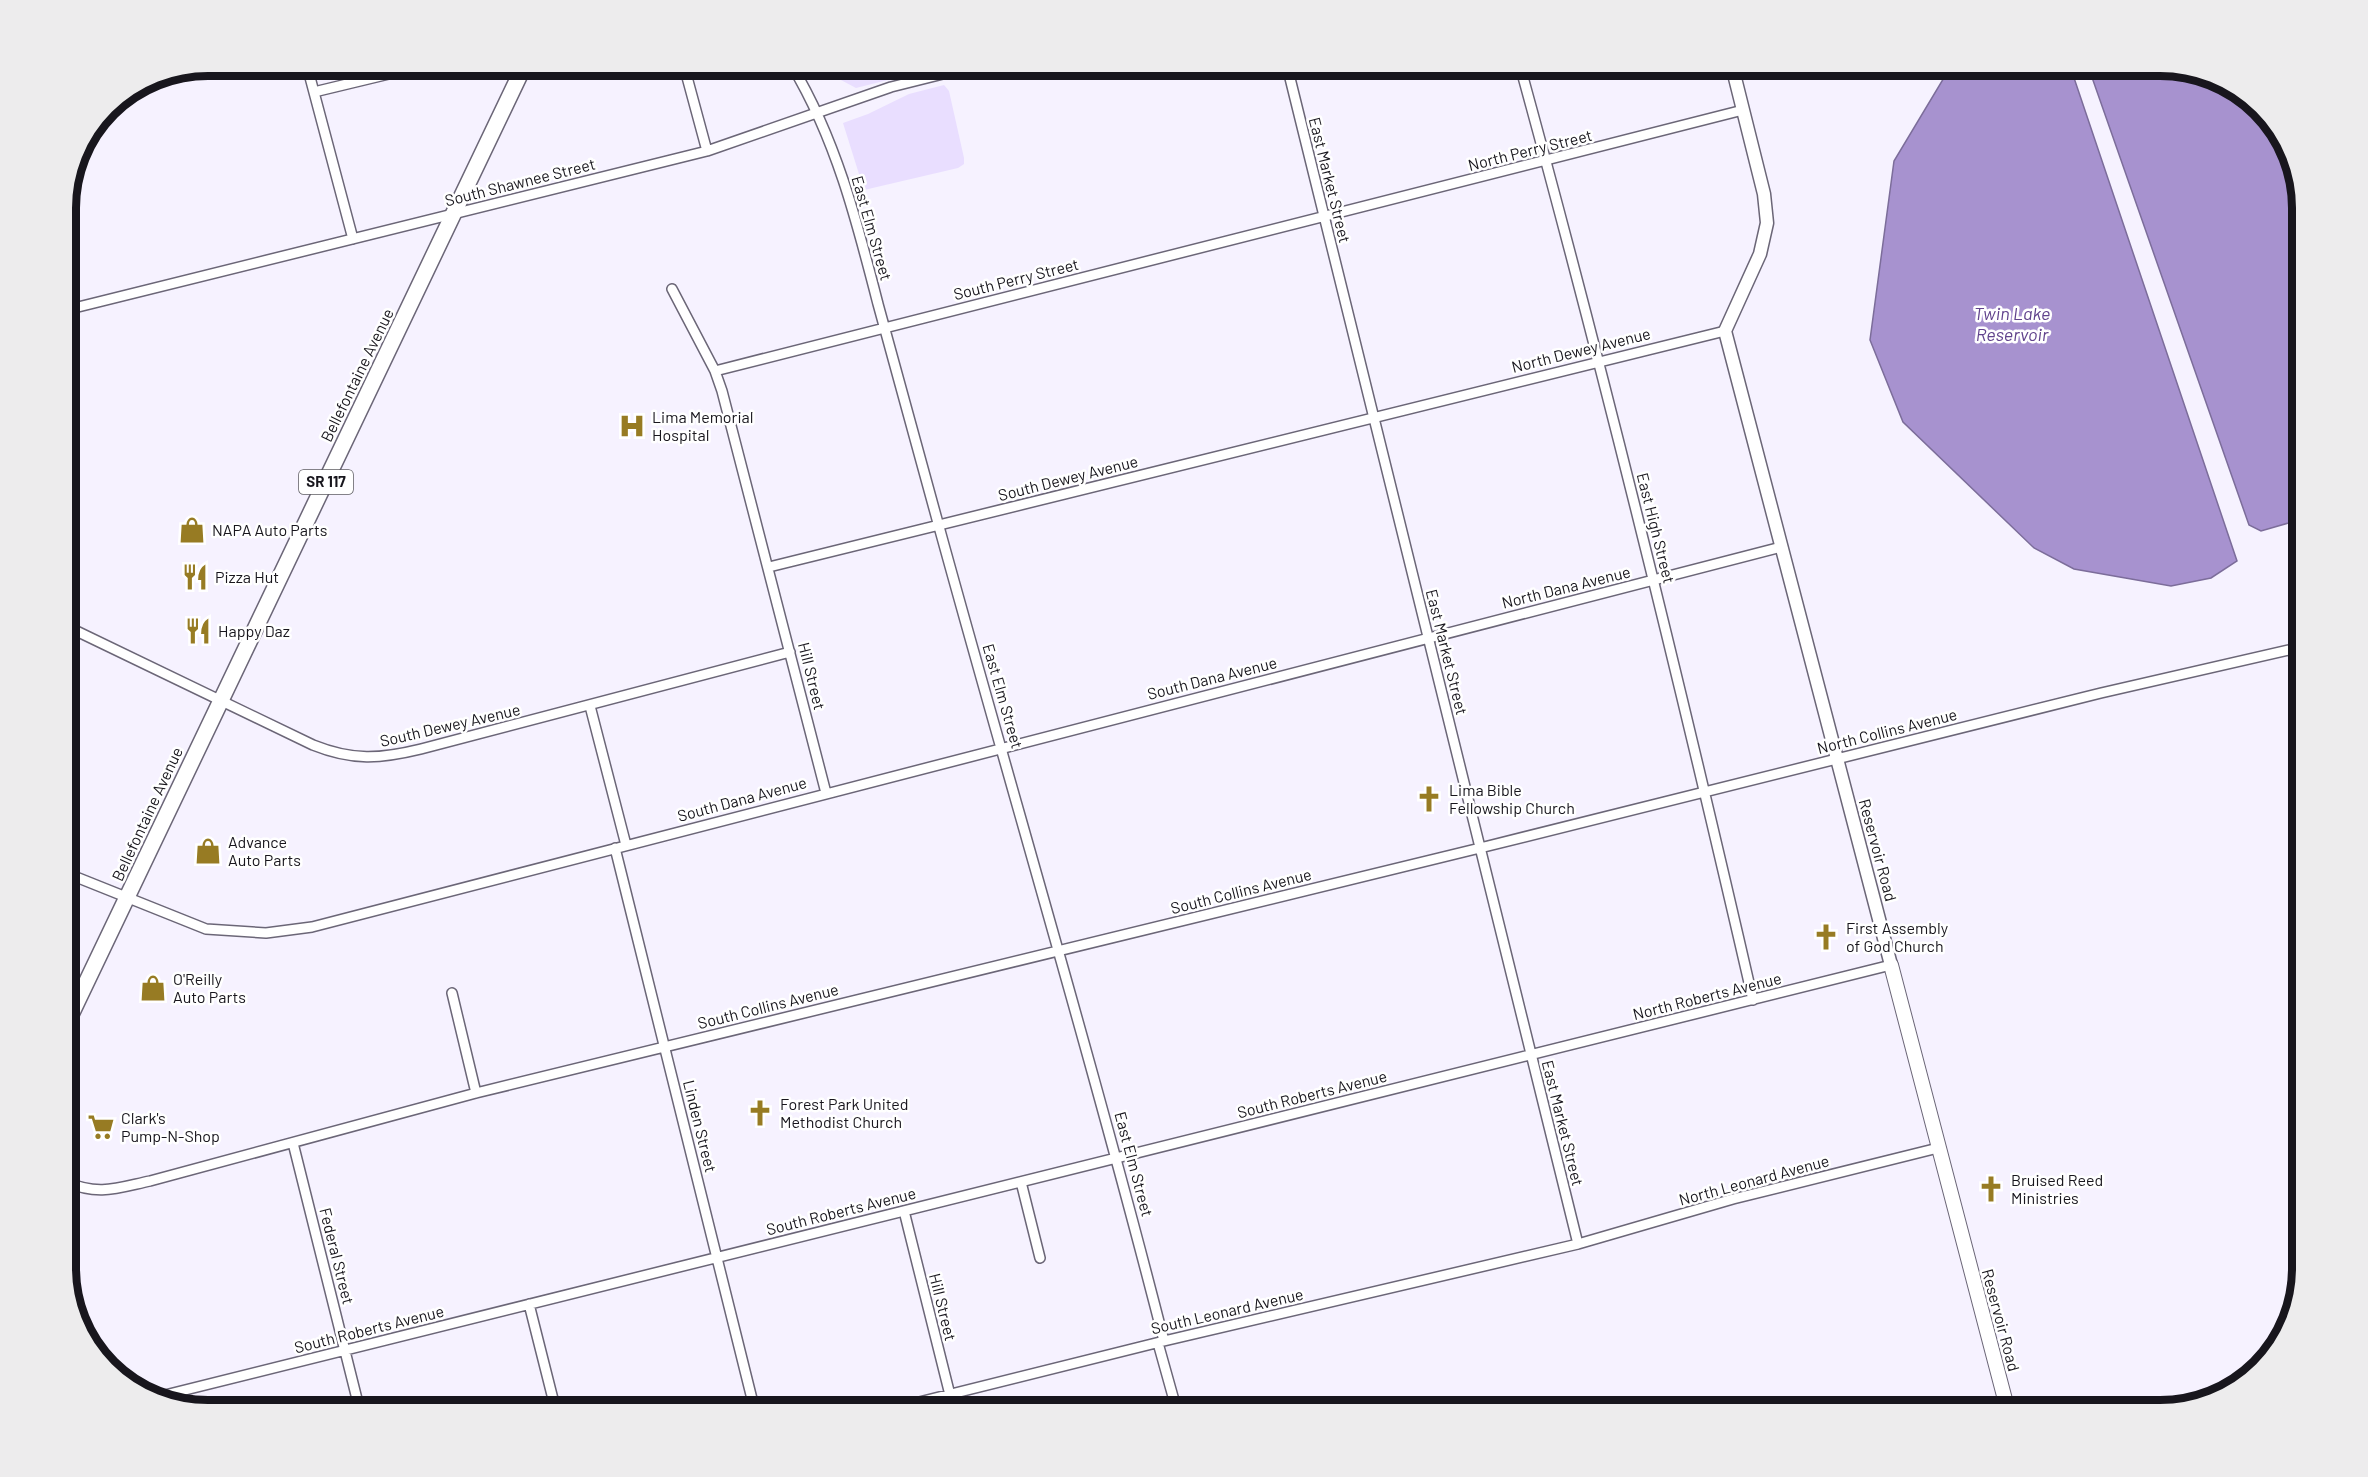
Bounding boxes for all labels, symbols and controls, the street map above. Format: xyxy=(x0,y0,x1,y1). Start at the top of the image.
street label: East Market Street xyxy=(1306,115,1355,245)
street label: North Perry Street xyxy=(1466,125,1594,174)
street label: South Shawnee Street xyxy=(443,154,597,209)
street label: East Elm Street xyxy=(848,173,897,282)
street label: South Perry Street xyxy=(951,254,1080,303)
water label: Twin Lake Reservoir xyxy=(1974,302,2050,345)
street label: Bellefontaine Avenue xyxy=(316,305,397,444)
street label: North Dewey Avenue xyxy=(1509,323,1652,376)
place label: Lima Memorial Hospital xyxy=(652,407,753,444)
hospital icon: Lima Memorial Hospital xyxy=(617,411,647,441)
street label: South Dewey Avenue xyxy=(996,451,1140,504)
road number: SR 117 xyxy=(299,470,353,494)
street label: East High Street xyxy=(1634,471,1679,585)
shop icon: NAPA Auto Parts xyxy=(177,515,207,545)
place label: NAPA Auto Parts xyxy=(212,520,328,539)
street label: North Dana Avenue xyxy=(1500,561,1632,612)
restaurant icon: Pizza Hut xyxy=(180,562,210,592)
place label: Pizza Hut xyxy=(215,567,279,586)
street label: East Market Street xyxy=(1423,587,1472,717)
restaurant icon: Happy Daz xyxy=(183,616,213,646)
place label: Happy Daz xyxy=(218,621,290,640)
street label: Hill Street xyxy=(795,640,830,712)
street label: East Elm Street xyxy=(979,641,1028,750)
street label: South Dana Avenue xyxy=(1145,652,1279,703)
street label: South Dewey Avenue xyxy=(378,699,522,750)
street label: North Collins Avenue xyxy=(1815,704,1959,757)
street label: Bellefontaine Avenue xyxy=(107,744,186,884)
street label: South Dana Avenue xyxy=(675,772,809,825)
place label: Lima Bible Fellowship Church xyxy=(1449,780,1575,817)
church icon: Lima Bible Fellowship Church xyxy=(1414,784,1444,814)
street label: Reservoir Road xyxy=(1856,797,1901,903)
place label: Advance Auto Parts xyxy=(228,832,301,869)
shop icon: Advance Auto Parts xyxy=(193,836,223,866)
street label: South Collins Avenue xyxy=(1168,864,1313,917)
place label: First Assembly of God Church xyxy=(1846,918,1949,955)
church icon: First Assembly of God Church xyxy=(1811,922,1841,952)
street label: North Roberts Avenue xyxy=(1631,968,1783,1023)
place label: O'Reilly Auto Parts xyxy=(173,969,246,1006)
shop icon: O'Reilly Auto Parts xyxy=(138,973,168,1003)
street label: South Collins Avenue xyxy=(695,979,840,1032)
street label: East Market Street xyxy=(1539,1058,1588,1188)
street label: South Roberts Avenue xyxy=(1235,1066,1389,1121)
street label: Linden Street xyxy=(680,1078,721,1174)
place label: Forest Park United Methodist Church xyxy=(780,1094,909,1131)
church icon: Forest Park United Methodist Church xyxy=(745,1098,775,1128)
place label: Clark's Pump-N-Shop xyxy=(121,1108,220,1145)
street label: East Elm Street xyxy=(1111,1109,1158,1219)
supermarket icon: Clark's Pump-N-Shop xyxy=(86,1112,116,1142)
street label: North Leonard Avenue xyxy=(1677,1150,1831,1209)
place label: Bruised Reed Ministries xyxy=(2011,1170,2103,1207)
church icon: Bruised Reed Ministries xyxy=(1976,1174,2006,1204)
street label: South Roberts Avenue xyxy=(764,1183,918,1238)
street label: Federal Street xyxy=(316,1206,359,1306)
street label: Reservoir Road xyxy=(1979,1267,2024,1373)
street label: Hill Street xyxy=(926,1271,961,1343)
street label: South Leonard Avenue xyxy=(1149,1284,1305,1337)
street label: South Roberts Avenue xyxy=(292,1301,446,1356)

